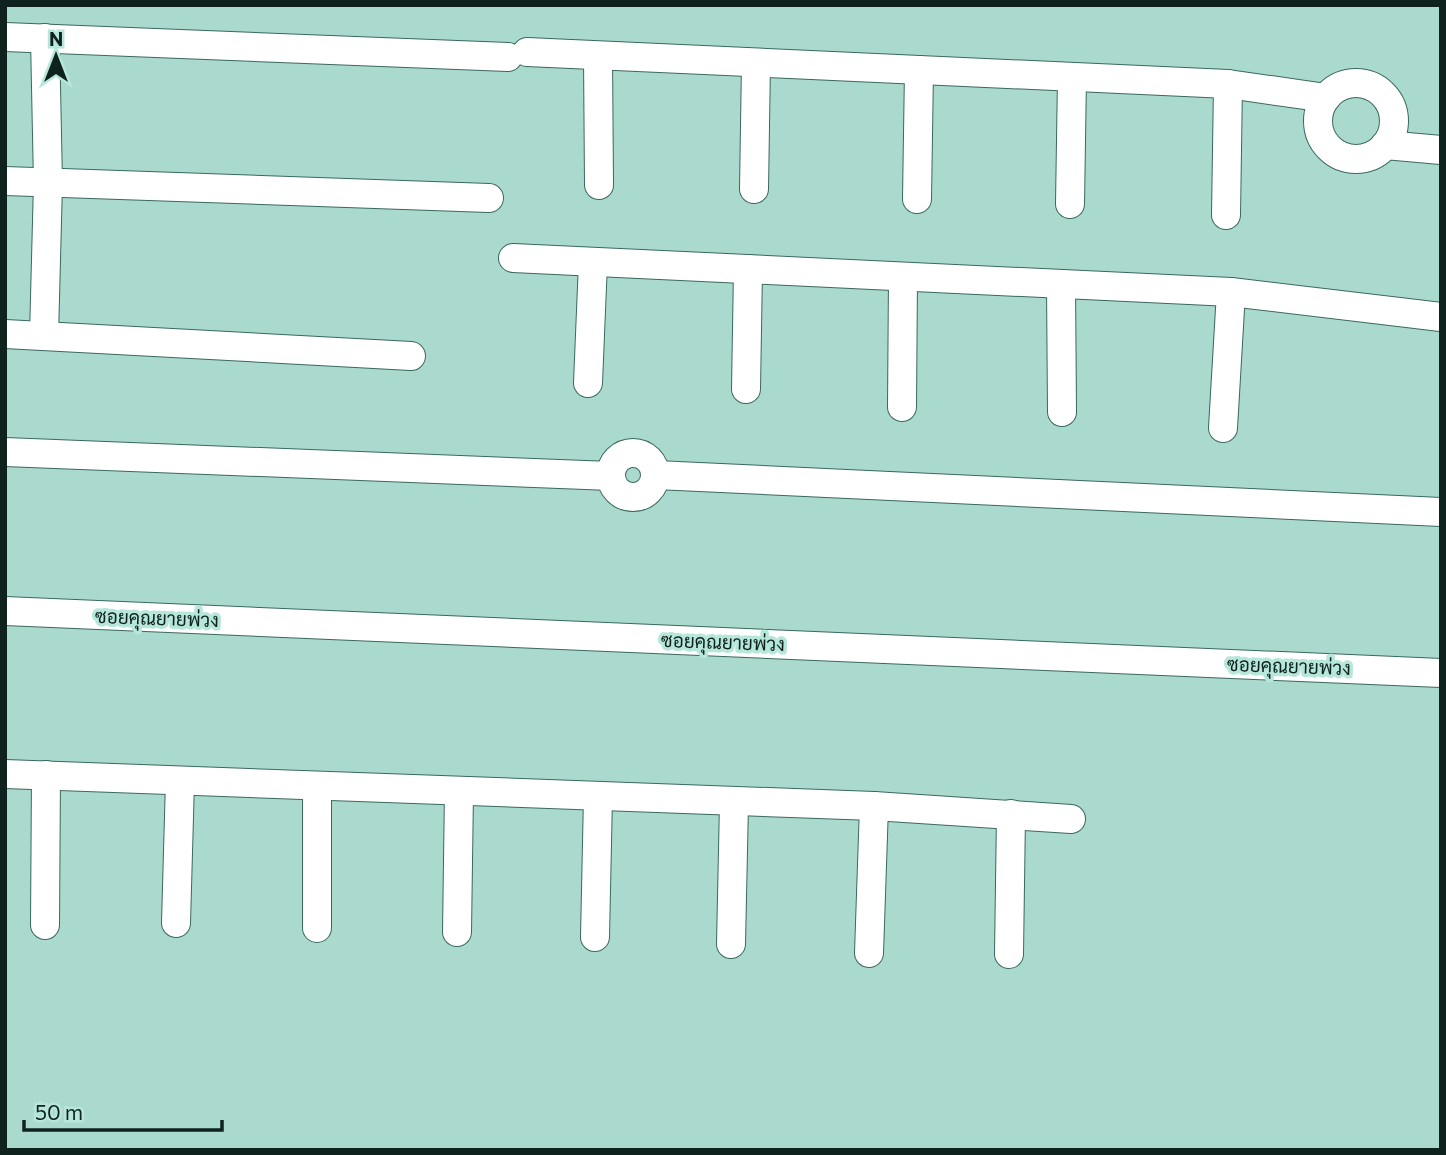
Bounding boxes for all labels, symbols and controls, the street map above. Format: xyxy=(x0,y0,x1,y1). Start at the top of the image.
north arrow xyxy=(21,21,91,91)
text: N xyxy=(49,27,63,50)
street label: ซอยคุณยายพ่วง xyxy=(95,604,219,633)
street label: ซอยคุณยายพ่วง xyxy=(661,628,785,657)
street label: ซอยคุณยายพ่วง xyxy=(1227,652,1351,681)
scale bar xyxy=(24,1088,222,1132)
text: 50 m xyxy=(35,1099,83,1124)

